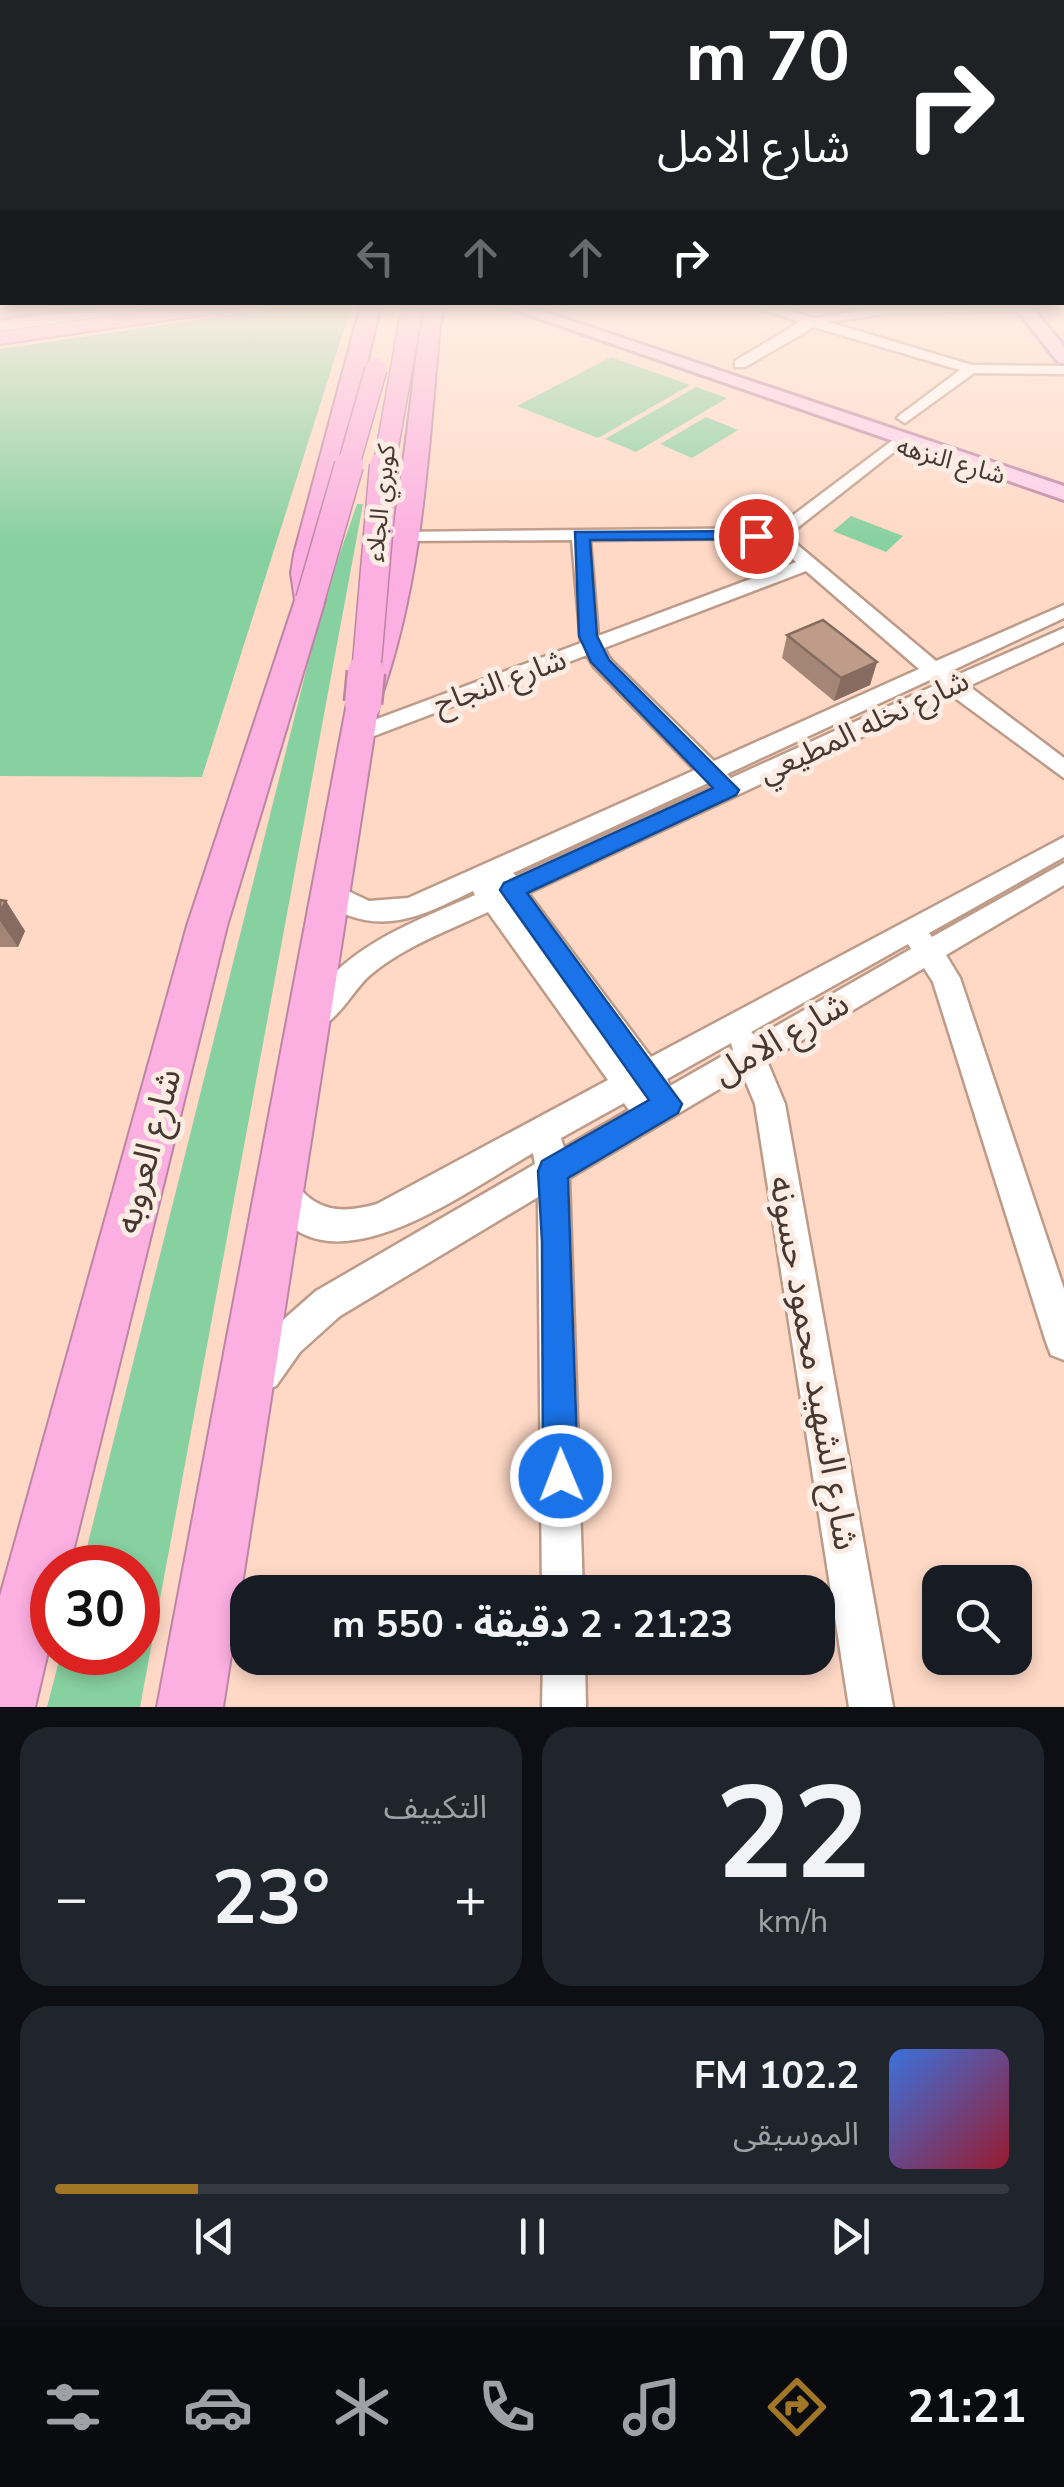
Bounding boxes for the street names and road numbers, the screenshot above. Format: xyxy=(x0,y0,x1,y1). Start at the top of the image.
street label: شارع النزهه xyxy=(892,429,1009,494)
street label: كوبري الجلاء xyxy=(358,442,406,564)
street label: شارع النجاح xyxy=(428,639,572,726)
street label: شارع نخله المطيعي xyxy=(752,660,976,795)
street label: شارع الامل xyxy=(704,980,859,1098)
street label: شارع العروبه xyxy=(103,1063,194,1239)
street label: شارع الشهيد محمود حسونه xyxy=(756,1172,870,1554)

